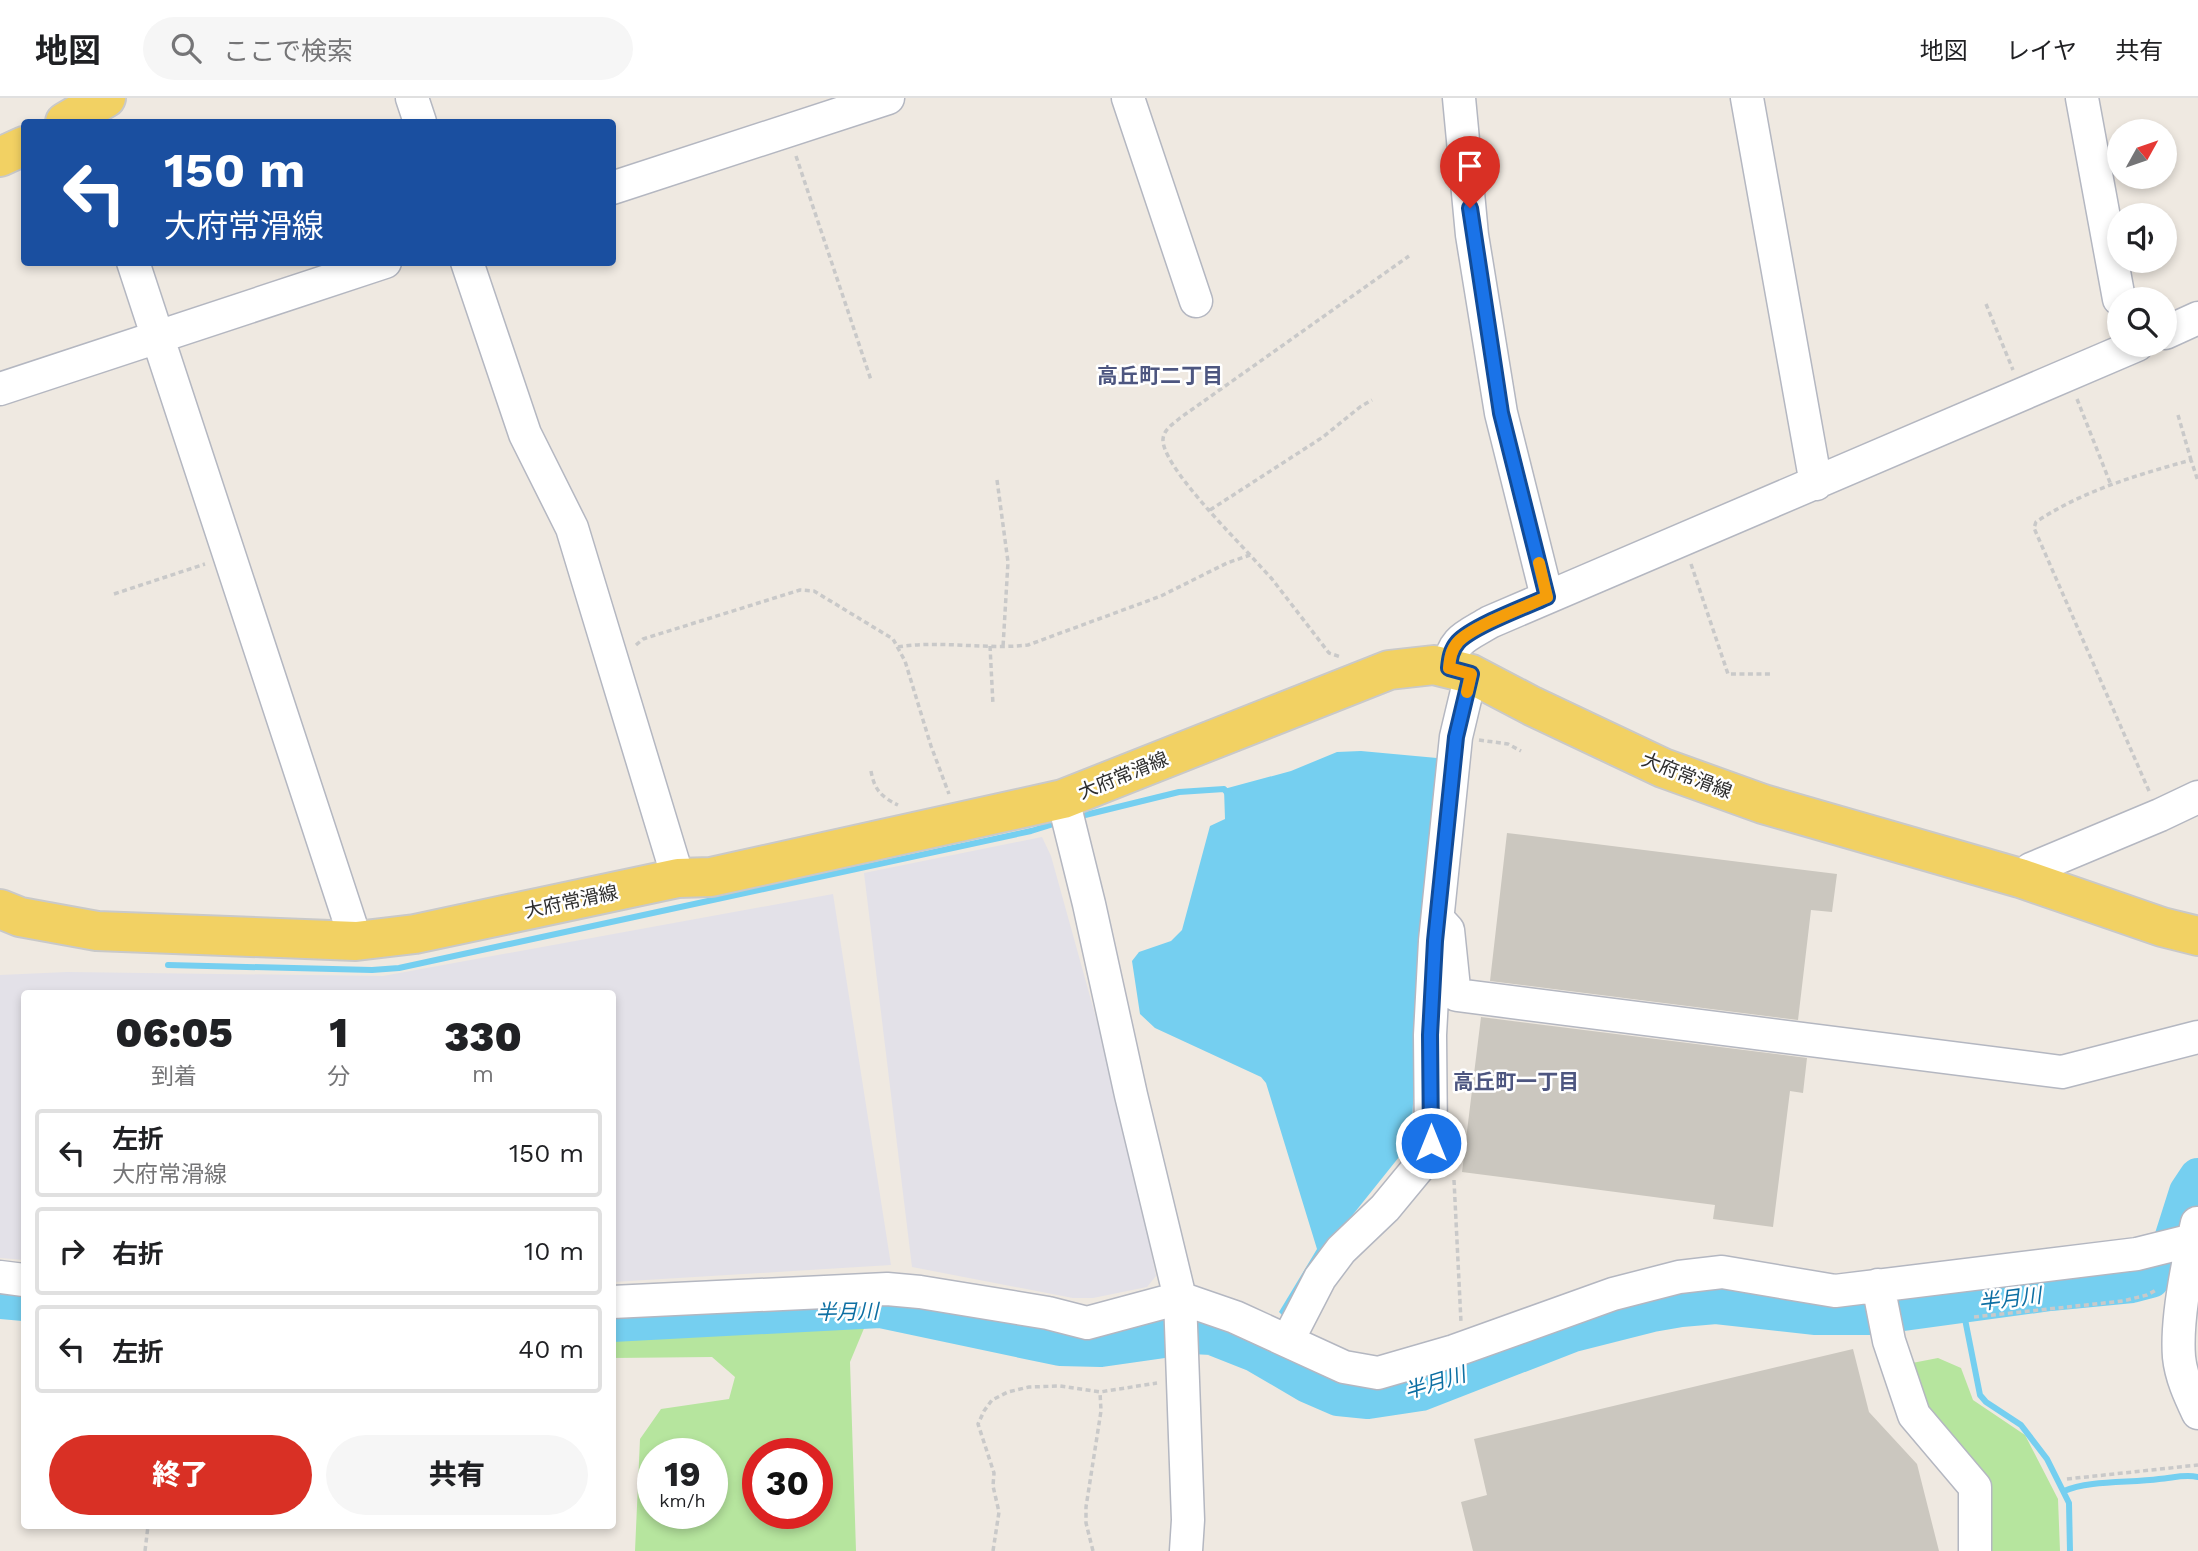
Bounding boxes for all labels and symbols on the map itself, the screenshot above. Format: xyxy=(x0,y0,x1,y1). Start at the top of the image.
north arrow xyxy=(2107,119,2177,189)
pin xyxy=(1440,136,1500,208)
district label: 高丘町二丁目 xyxy=(1097,363,1223,388)
street label: 大府常滑線 xyxy=(1075,747,1172,804)
street label: 大府常滑線 xyxy=(1638,748,1735,803)
street label: 大府常滑線 xyxy=(522,880,620,923)
district label: 高丘町一丁目 xyxy=(1453,1069,1579,1094)
position arrow xyxy=(1394,1106,1468,1180)
water label: 半月川 xyxy=(1977,1282,2045,1315)
water label: 半月川 xyxy=(815,1298,881,1325)
water label: 半月川 xyxy=(1401,1361,1471,1404)
speed limit sign: 30 xyxy=(742,1438,833,1529)

